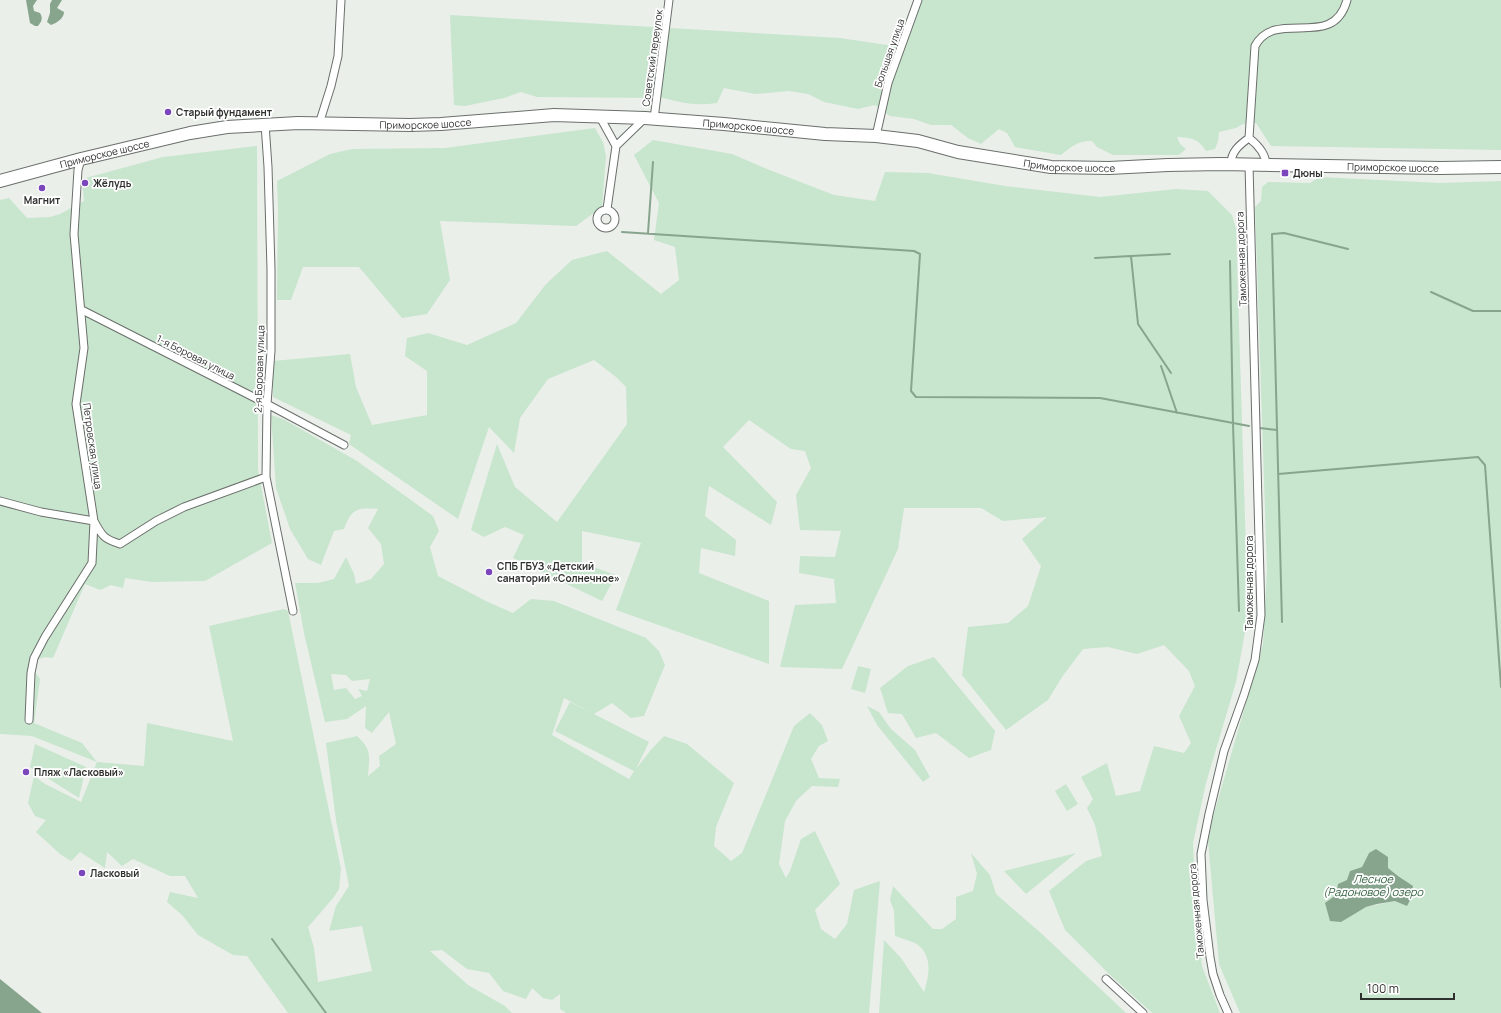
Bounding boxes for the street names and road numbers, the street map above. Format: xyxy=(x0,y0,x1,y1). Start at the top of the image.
street label: Советский переулок xyxy=(638,7,666,107)
street label: Большая улица xyxy=(871,17,907,89)
street label: Приморское шоссе xyxy=(379,115,472,132)
street label: Приморское шоссе xyxy=(702,115,795,138)
street label: Приморское шоссе xyxy=(58,136,151,171)
street label: Приморское шоссе xyxy=(1023,156,1116,175)
street label: Приморское шоссе xyxy=(1347,159,1439,175)
street label: Таможенная дорога xyxy=(1232,211,1250,307)
street label: 2-я Боровая улица xyxy=(250,325,268,413)
street label: 1-я Боровая улица xyxy=(154,331,238,383)
street label: Петровская улица xyxy=(80,402,106,490)
street label: Таможенная дорога xyxy=(1242,536,1256,630)
street label: Таможенная дорога xyxy=(1185,863,1207,959)

